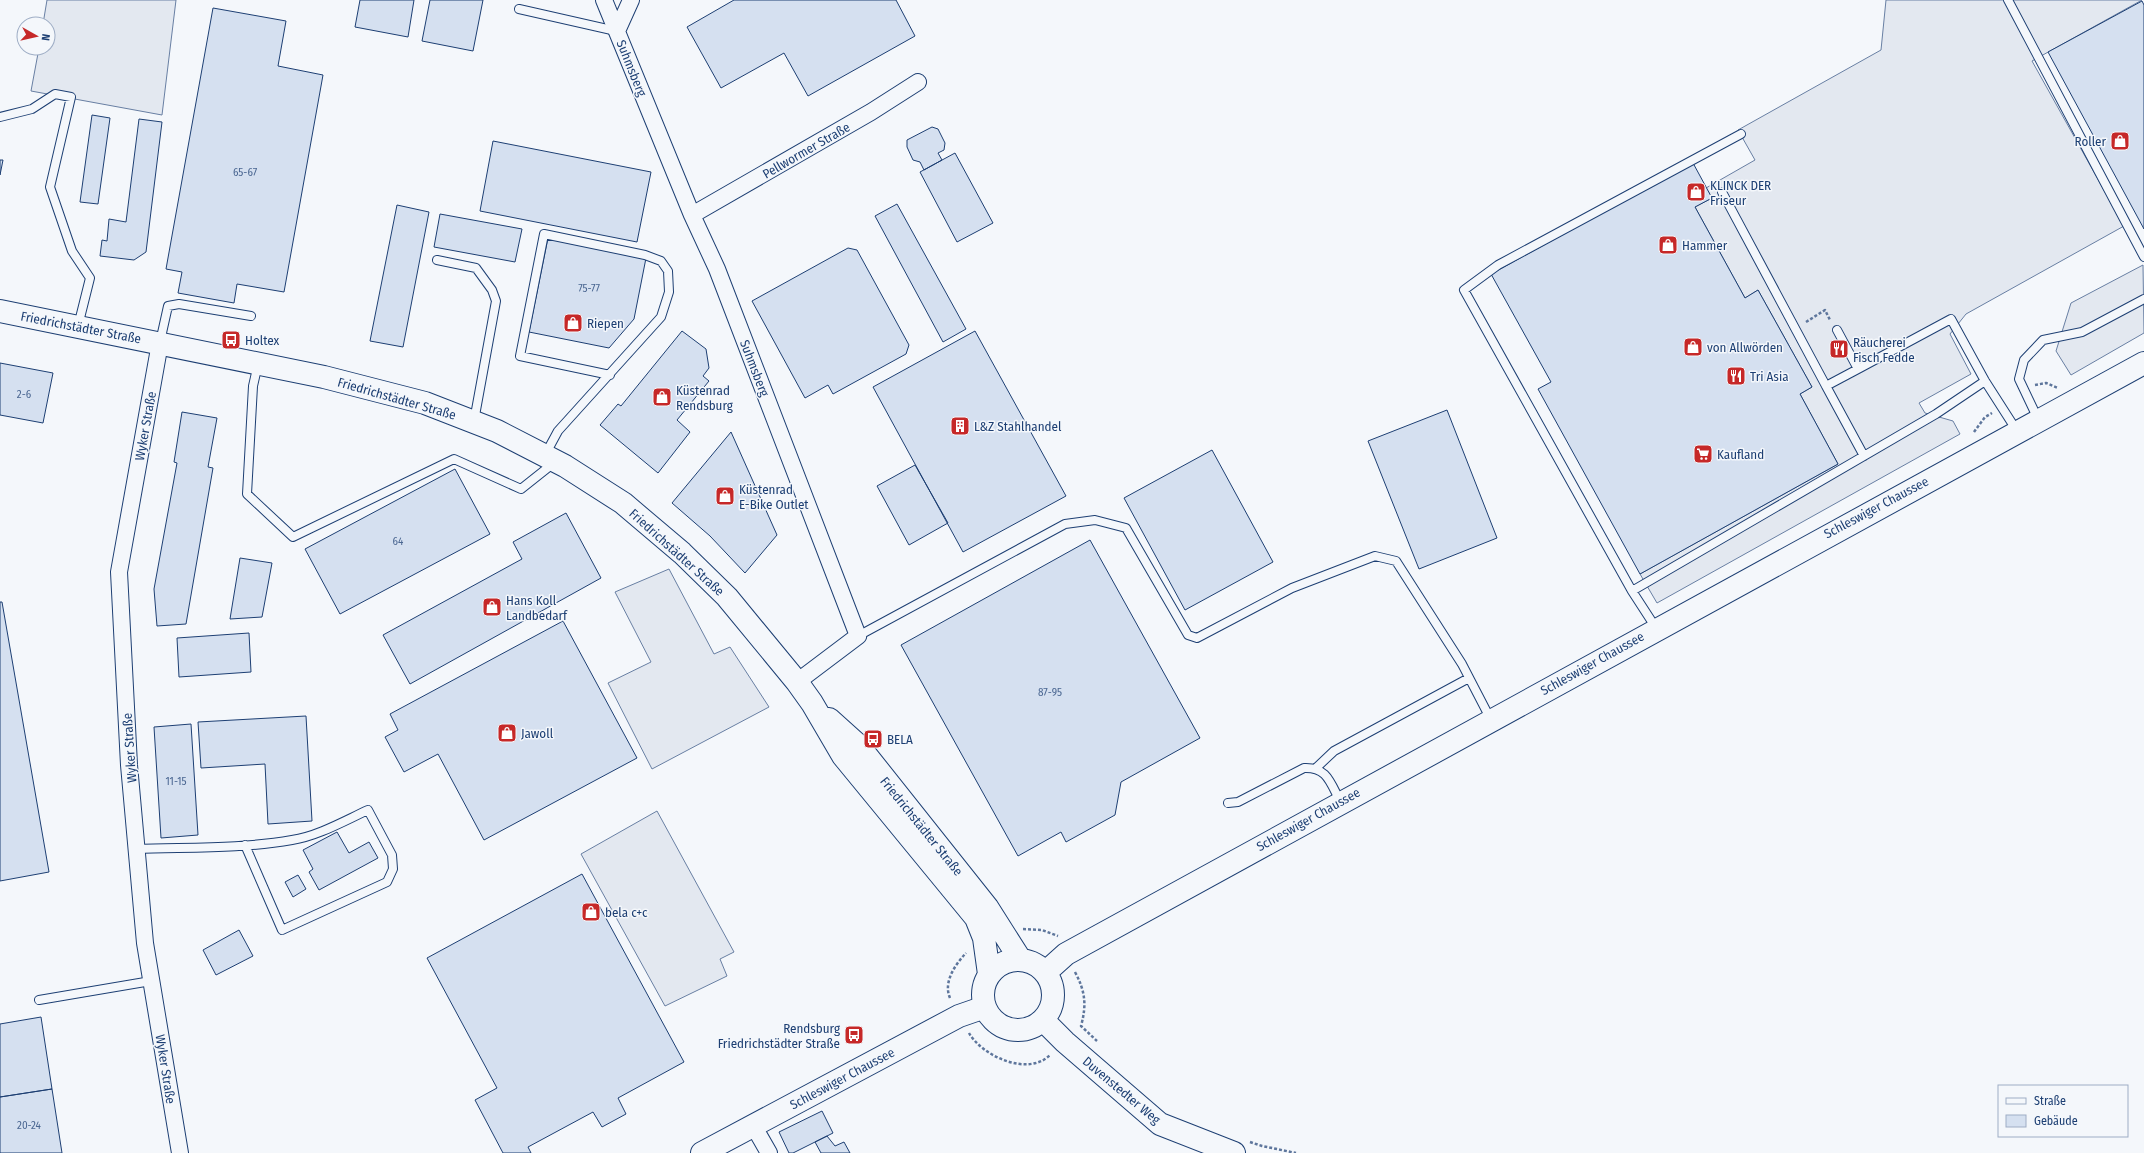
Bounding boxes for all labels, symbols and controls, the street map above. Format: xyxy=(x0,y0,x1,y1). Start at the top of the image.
north arrow xyxy=(16,16,56,56)
text: N xyxy=(39,33,52,41)
street label: Suhmsberg xyxy=(613,38,650,99)
street label: Pellwormer Straße xyxy=(760,119,853,181)
shop icon: Roller xyxy=(2109,130,2131,152)
place label: Roller xyxy=(2075,134,2106,149)
house number: 65-67 xyxy=(233,166,258,179)
place label: KLINCK DER Friseur xyxy=(1710,178,1771,208)
shop icon: KLINCK DER Friseur xyxy=(1685,181,1707,203)
shop icon: Hammer xyxy=(1657,234,1679,256)
place label: Hammer xyxy=(1682,238,1728,253)
house number: 75-77 xyxy=(578,282,600,295)
street label: Friedrichstädter Straße xyxy=(19,308,142,347)
shop icon: Riepen xyxy=(562,312,584,334)
place label: Riepen xyxy=(587,316,624,331)
bus stop icon: Holtex xyxy=(220,329,242,351)
place label: Holtex xyxy=(245,333,280,348)
place label: Räucherei Fisch Fedde xyxy=(1853,335,1915,365)
shop icon: von Allwörden xyxy=(1682,336,1704,358)
street label: Suhmsberg xyxy=(737,338,773,399)
restaurant icon: Räucherei Fisch Fedde xyxy=(1828,338,1850,360)
place label: von Allwörden xyxy=(1707,340,1783,355)
restaurant icon: Tri Asia xyxy=(1725,365,1747,387)
place label: Tri Asia xyxy=(1750,369,1789,384)
street label: Friedrichstädter Straße xyxy=(336,374,458,423)
place label: Küstenrad Rendsburg xyxy=(676,383,734,413)
shop icon: Küstenrad Rendsburg xyxy=(651,386,673,408)
house number: 2-6 xyxy=(17,388,32,401)
street label: Wyker Straße xyxy=(132,390,159,462)
building icon: L&Z Stahlhandel xyxy=(949,415,971,437)
place label: L&Z Stahlhandel xyxy=(974,419,1062,434)
supermarket icon: Kaufland xyxy=(1692,443,1714,465)
place label: Kaufland xyxy=(1717,447,1764,462)
street label: Schleswiger Chaussee xyxy=(1821,474,1931,541)
place label: Küstenrad E-Bike Outlet xyxy=(739,482,809,512)
shop icon: Küstenrad E-Bike Outlet xyxy=(714,485,736,507)
street label: Friedrichstädter Straße xyxy=(626,506,727,599)
house number: 64 xyxy=(393,535,404,548)
place label: Hans Koll Landbedarf xyxy=(506,593,568,623)
shop icon: Hans Koll Landbedarf xyxy=(481,596,503,618)
street label: Schleswiger Chaussee xyxy=(1538,629,1647,698)
house number: 87-95 xyxy=(1038,686,1062,699)
street label: Wyker Straße xyxy=(120,712,139,783)
shop icon: Jawoll xyxy=(496,722,518,744)
place label: Jawoll xyxy=(521,726,554,741)
bus stop icon: BELA xyxy=(862,728,884,750)
place label: BELA xyxy=(887,732,913,747)
street label: Friedrichstädter Straße xyxy=(877,774,966,879)
house number: 11-15 xyxy=(165,775,187,788)
street label: Schleswiger Chaussee xyxy=(1254,785,1363,854)
shop icon: bela c+c xyxy=(580,901,602,923)
place label: bela c+c xyxy=(605,905,648,920)
place label: Rendsburg Friedrichstädter Straße xyxy=(718,1021,841,1051)
bus stop icon: Rendsburg Friedrichstädter Straße xyxy=(843,1024,865,1046)
street label: Wyker Straße xyxy=(153,1033,178,1105)
street label: Schleswiger Chaussee xyxy=(787,1045,897,1112)
street label: Duvenstedter Weg xyxy=(1080,1054,1164,1128)
legend xyxy=(1998,1085,2128,1137)
text: Straße xyxy=(2034,1094,2066,1108)
text: Gebäude xyxy=(2034,1114,2078,1128)
house number: 20-24 xyxy=(17,1119,42,1132)

